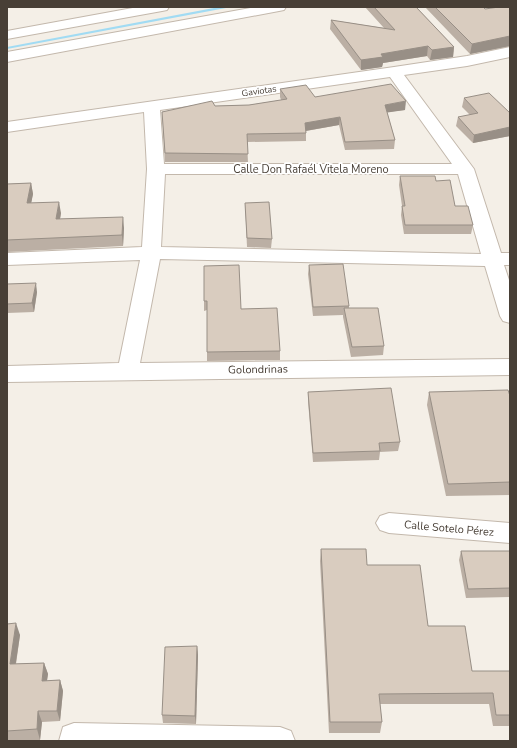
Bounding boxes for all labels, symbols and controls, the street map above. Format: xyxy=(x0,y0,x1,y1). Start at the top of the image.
street label: Gaviotas xyxy=(241,83,277,99)
street label: Calle Don Rafaél Vitela Moreno xyxy=(233,162,389,177)
street label: Golondrinas xyxy=(228,361,288,378)
street label: Calle Sotelo Pérez xyxy=(403,517,495,540)

